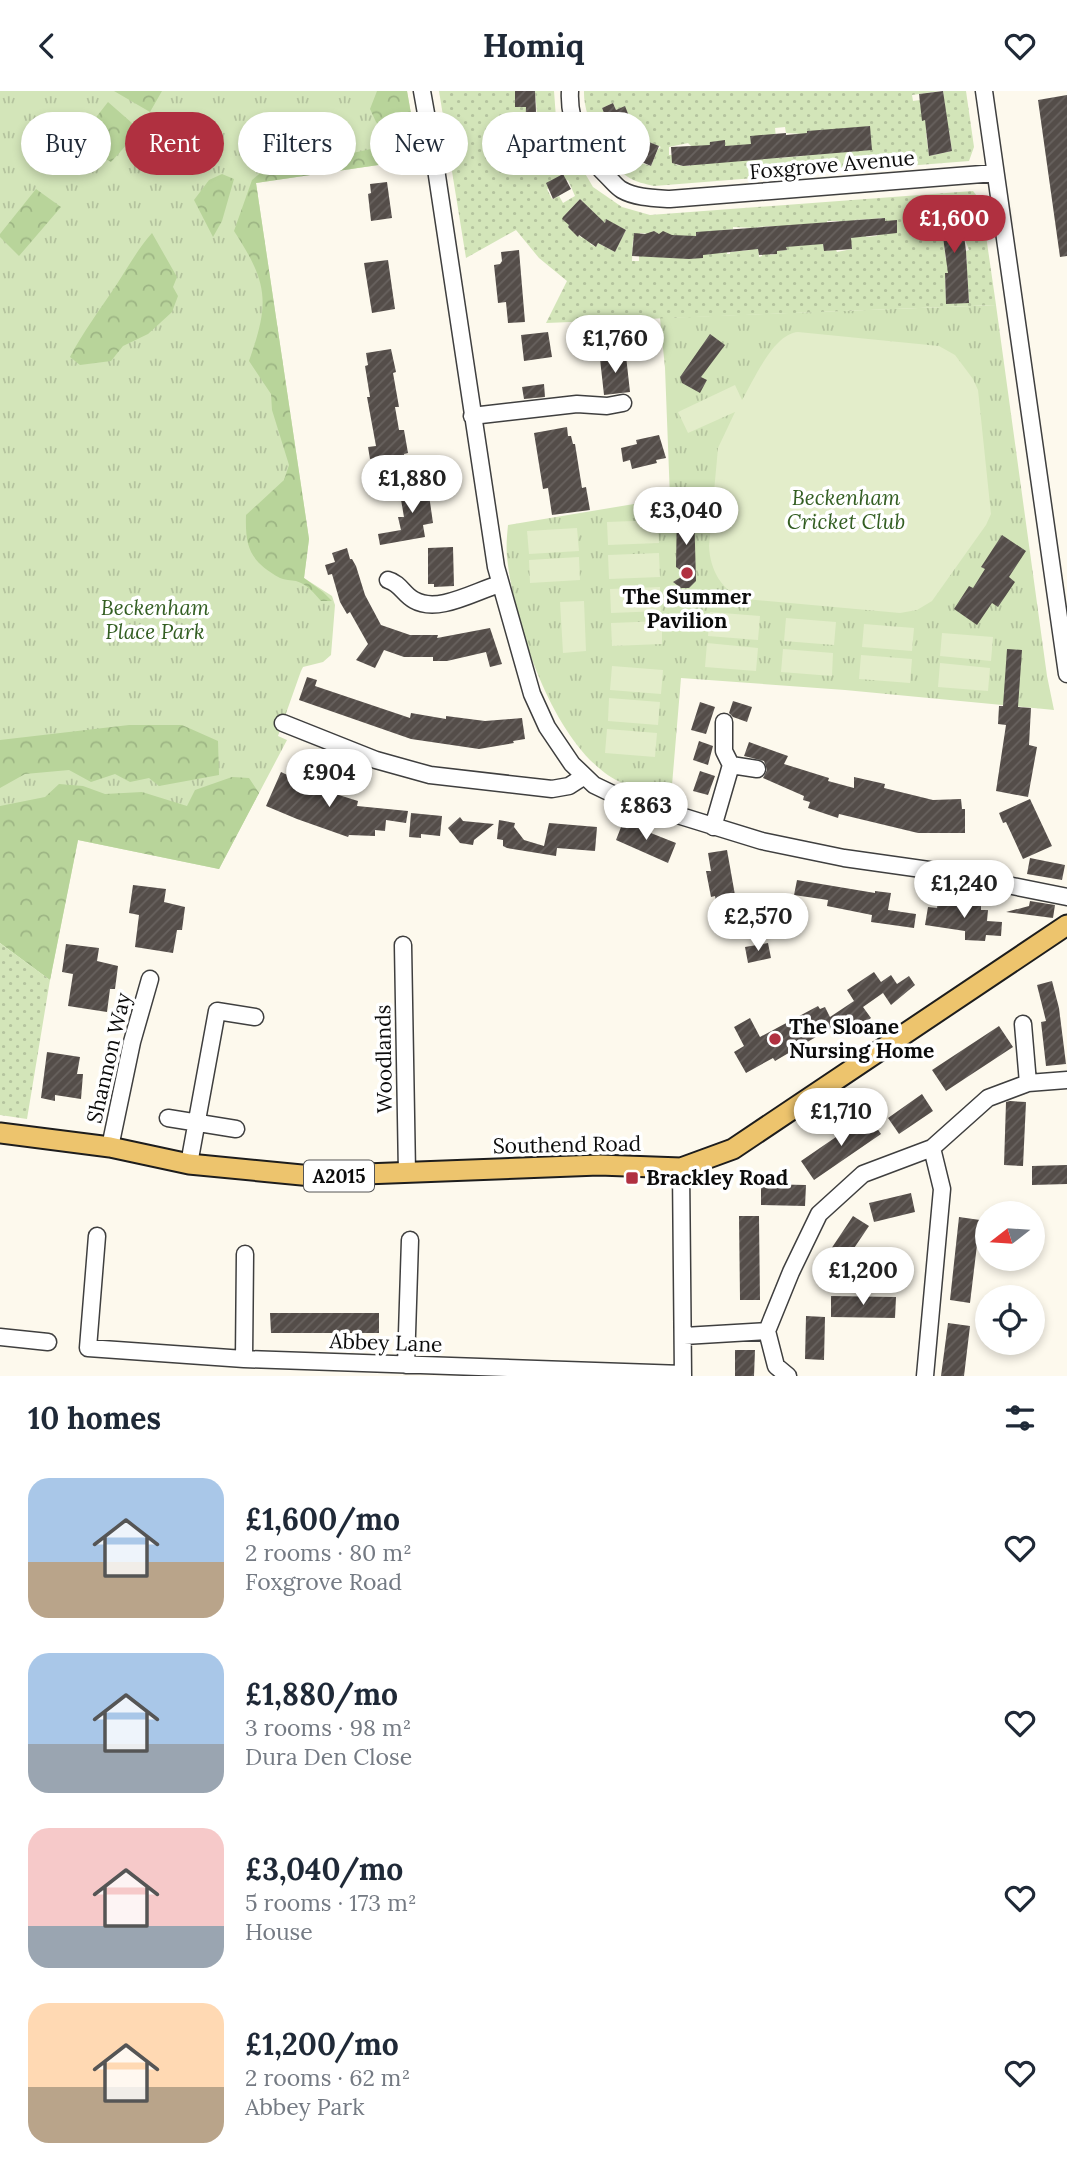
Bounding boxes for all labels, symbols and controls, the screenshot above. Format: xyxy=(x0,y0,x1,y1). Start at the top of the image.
text: Homiq xyxy=(483,25,584,66)
icon: back xyxy=(28,27,66,65)
icon: heart xyxy=(1001,27,1039,65)
chip: Buy xyxy=(21,112,111,175)
chip: Rent xyxy=(125,112,224,175)
chip: Filters xyxy=(238,112,356,175)
chip: New xyxy=(370,112,468,175)
chip: Apartment xyxy=(482,112,650,175)
street label: Foxgrove Avenue xyxy=(748,144,916,185)
pin: £1,600 xyxy=(897,195,1011,255)
text: £1,600 xyxy=(919,203,989,232)
pin: £1,760 xyxy=(558,315,672,375)
text: £1,760 xyxy=(582,323,648,352)
pin: £1,880 xyxy=(355,455,469,515)
text: £1,880 xyxy=(377,463,447,492)
park label: Beckenham Cricket Club xyxy=(787,484,905,535)
pin: £3,040 xyxy=(629,487,743,547)
text: £3,040 xyxy=(649,495,723,524)
marker: The Summer Pavilion xyxy=(679,565,695,581)
place label: The Summer Pavilion xyxy=(623,583,751,634)
park label: Beckenham Place Park xyxy=(101,594,210,645)
pin: £904 xyxy=(288,749,370,809)
text: £904 xyxy=(302,757,356,786)
pin: £863 xyxy=(605,783,687,842)
text: £863 xyxy=(620,790,672,819)
pin: £1,240 xyxy=(907,861,1021,920)
text: £1,240 xyxy=(930,868,998,897)
pin: £2,570 xyxy=(701,893,815,953)
text: £2,570 xyxy=(723,901,793,930)
street label: Shannon Way xyxy=(80,990,137,1126)
street label: Woodlands xyxy=(369,1004,398,1114)
place label: The Sloane Nursing Home xyxy=(789,1013,934,1064)
marker: The Sloane Nursing Home xyxy=(767,1031,783,1047)
pin: £1,710 xyxy=(784,1089,898,1148)
text: £1,710 xyxy=(810,1096,872,1125)
street label: Southend Road xyxy=(493,1130,641,1159)
road number: A2015 xyxy=(304,1161,374,1191)
place label: Brackley Road xyxy=(646,1164,788,1191)
marker: Brackley Road xyxy=(624,1170,640,1186)
north arrow xyxy=(975,1201,1045,1271)
map controls xyxy=(975,1201,1045,1355)
pin: £1,200 xyxy=(806,1247,920,1307)
text: £1,200 xyxy=(828,1255,898,1284)
button: locate xyxy=(975,1285,1045,1355)
street label: Abbey Lane xyxy=(328,1327,443,1358)
text: 10 homes xyxy=(28,1399,161,1437)
icon: filters xyxy=(1001,1399,1039,1437)
text: £1,600/mo xyxy=(245,1500,400,1538)
icon: home xyxy=(84,1506,168,1590)
icon: heart xyxy=(1001,1529,1039,1567)
text: 2 rooms · 80 m² xyxy=(245,1538,412,1567)
text: Foxgrove Road xyxy=(245,1567,402,1596)
text: £1,880/mo xyxy=(245,1675,398,1713)
icon: home xyxy=(84,1681,168,1765)
icon: heart xyxy=(1001,1704,1039,1742)
text: 3 rooms · 98 m² xyxy=(245,1713,411,1742)
text: Dura Den Close xyxy=(245,1742,412,1771)
text: £3,040/mo xyxy=(245,1850,403,1888)
icon: home xyxy=(84,1856,168,1940)
icon: heart xyxy=(1001,1879,1039,1917)
text: 5 rooms · 173 m² xyxy=(245,1888,417,1917)
text: House xyxy=(245,1917,313,1946)
text: £1,200/mo xyxy=(245,2025,399,2063)
icon: home xyxy=(84,2031,168,2115)
icon: heart xyxy=(1001,2054,1039,2092)
text: 2 rooms · 62 m² xyxy=(245,2063,410,2092)
text: Abbey Park xyxy=(245,2092,365,2121)

